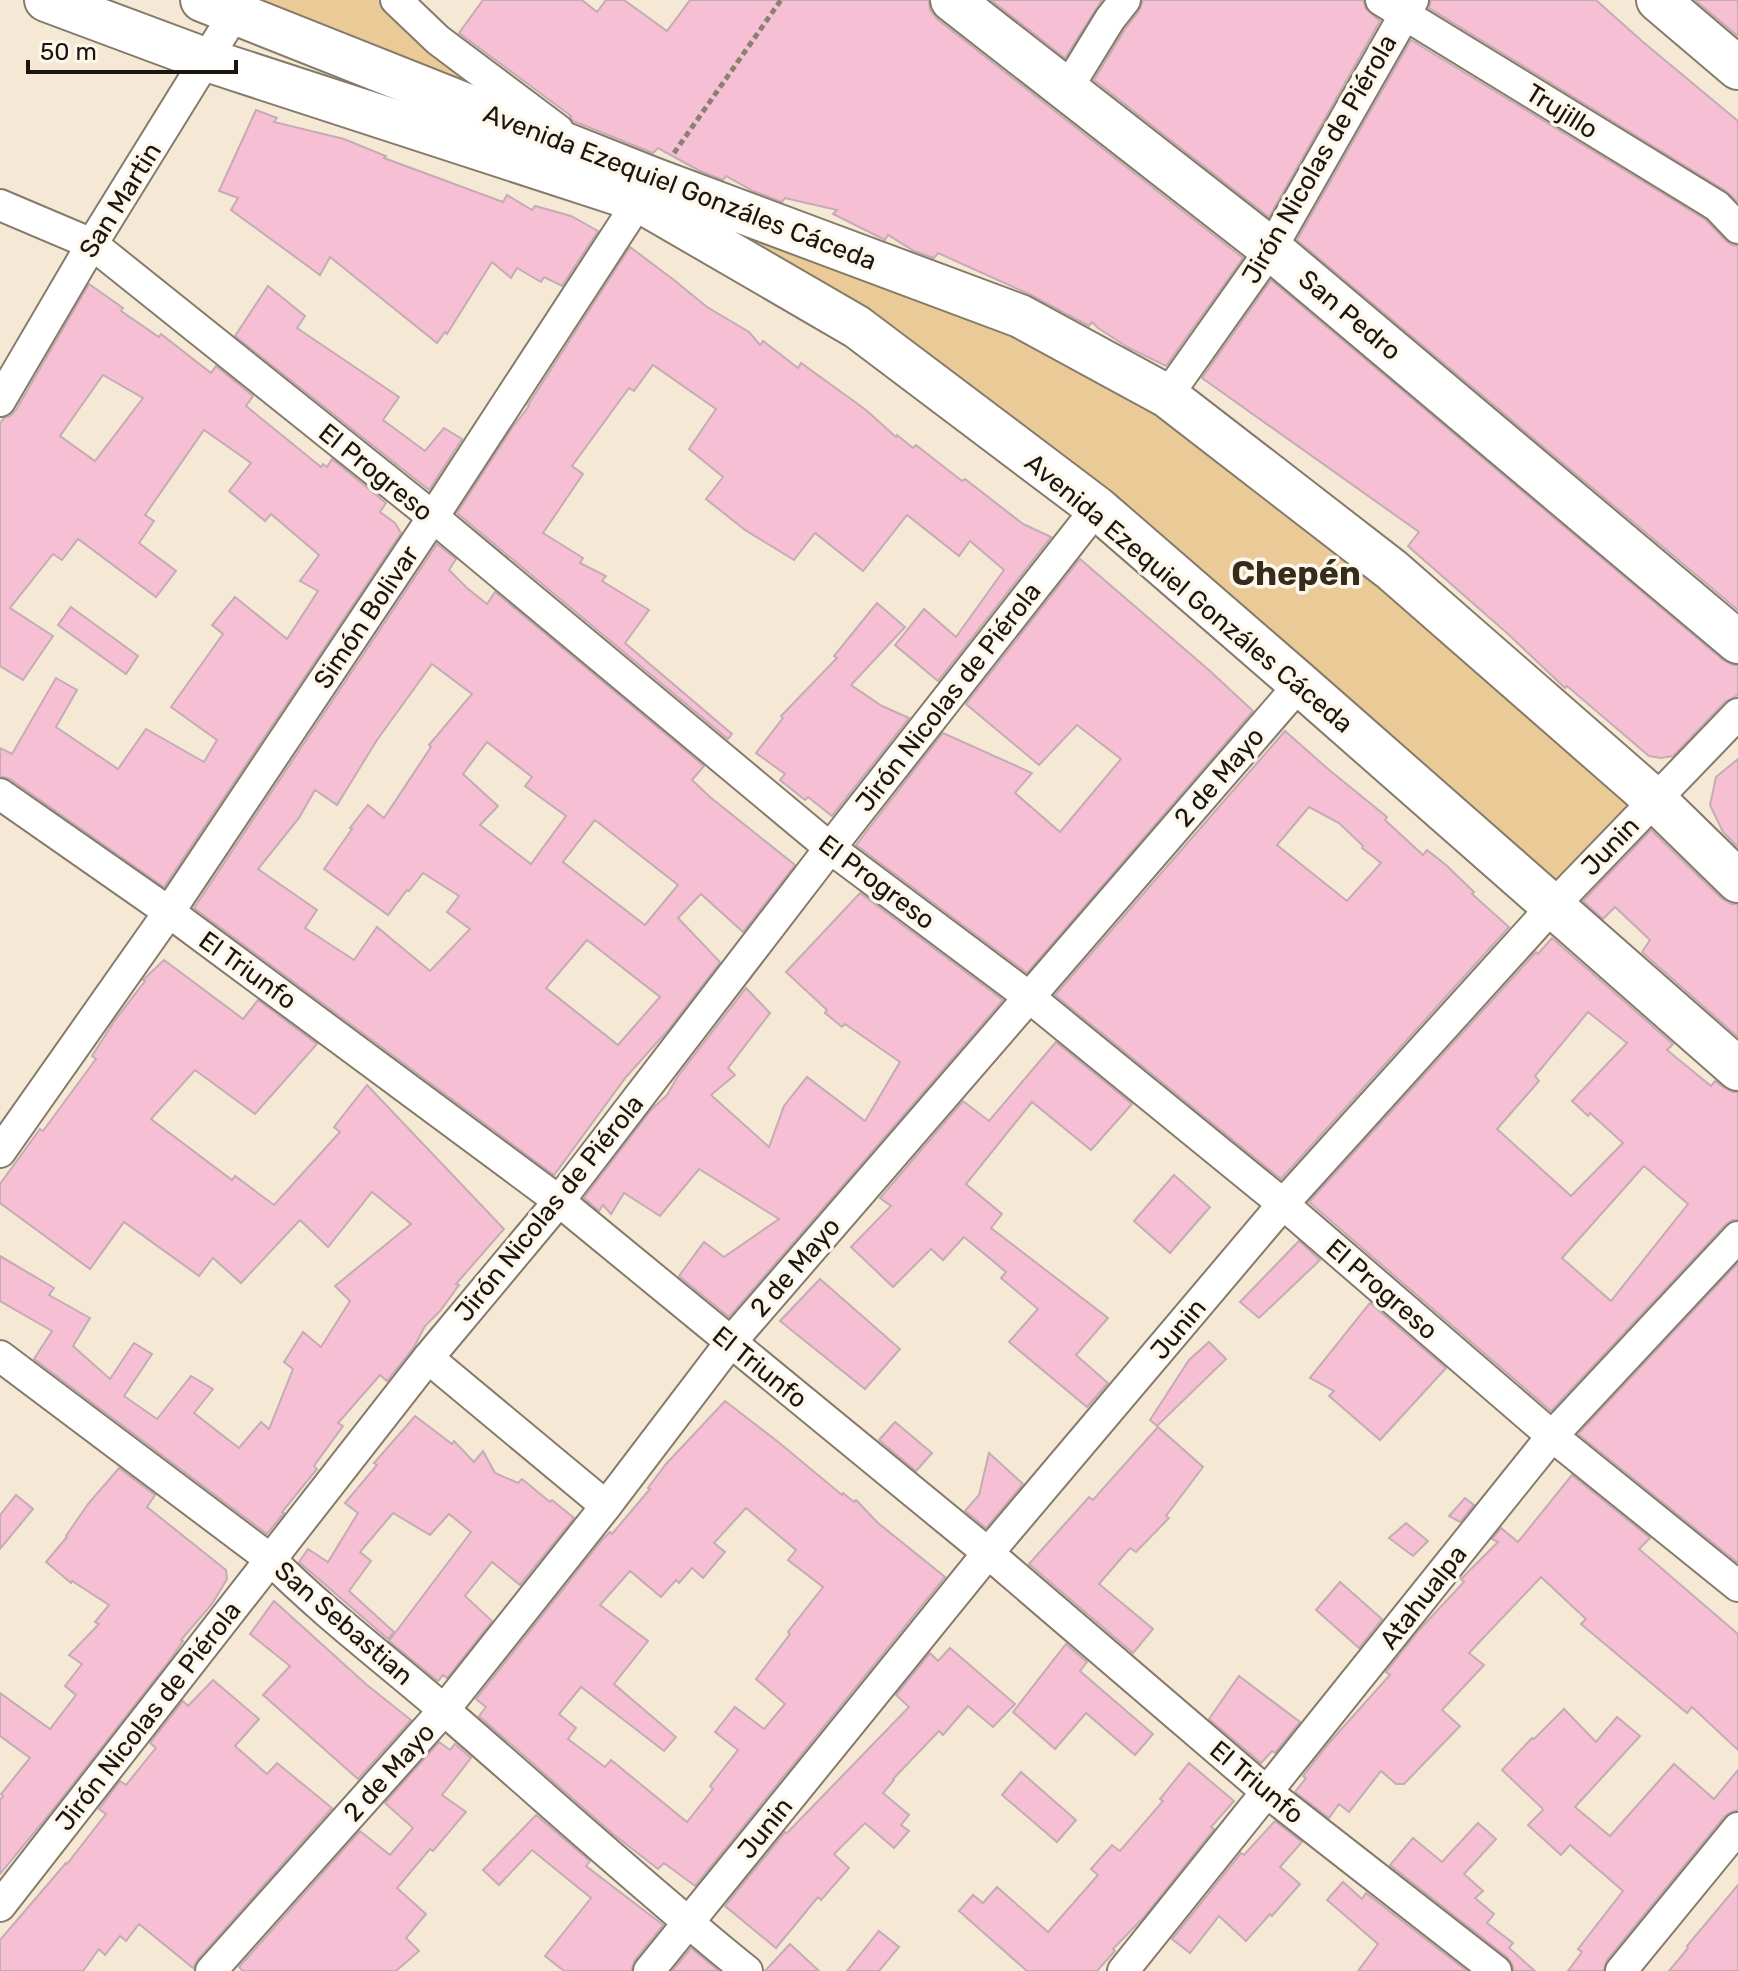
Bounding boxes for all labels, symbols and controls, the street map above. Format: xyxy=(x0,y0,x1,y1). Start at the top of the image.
scale bar xyxy=(28,24,236,74)
street label: Jirón Nicolas de Piérola xyxy=(1235,29,1403,289)
text: 50 m xyxy=(40,38,97,66)
street label: Trujillo xyxy=(1520,77,1603,146)
street label: Avenida Ezequiel Gonzáles Cáceda xyxy=(479,98,881,277)
street label: San Martin xyxy=(73,137,168,263)
street label: San Pedro xyxy=(1292,264,1407,367)
street label: El Progreso xyxy=(312,417,439,528)
street label: Avenida Ezequiel Gonzáles Cáceda xyxy=(1018,447,1359,740)
street label: Simón Bolivar xyxy=(307,540,426,695)
district label: Chepén xyxy=(1231,553,1361,594)
street label: Jirón Nicolas de Piérola xyxy=(849,576,1048,818)
street label: 2 de Mayo xyxy=(1168,721,1271,833)
street label: Junin xyxy=(1575,810,1646,882)
street label: El Progreso xyxy=(812,829,941,936)
street label: El Triunfo xyxy=(193,925,302,1016)
street label: Jirón Nicolas de Piérola xyxy=(448,1089,650,1328)
street label: 2 de Mayo xyxy=(744,1211,847,1323)
street label: El Progreso xyxy=(1320,1233,1444,1346)
street label: Junin xyxy=(1144,1293,1213,1366)
street label: El Triunfo xyxy=(706,1320,813,1415)
street label: Atahualpa xyxy=(1373,1539,1474,1655)
street label: San Sebastian xyxy=(268,1555,419,1692)
street label: Jirón Nicolas de Piérola xyxy=(49,1595,248,1837)
street label: 2 de Mayo xyxy=(337,1717,442,1828)
street label: El Triunfo xyxy=(1204,1734,1310,1831)
street label: Junin xyxy=(731,1791,799,1865)

